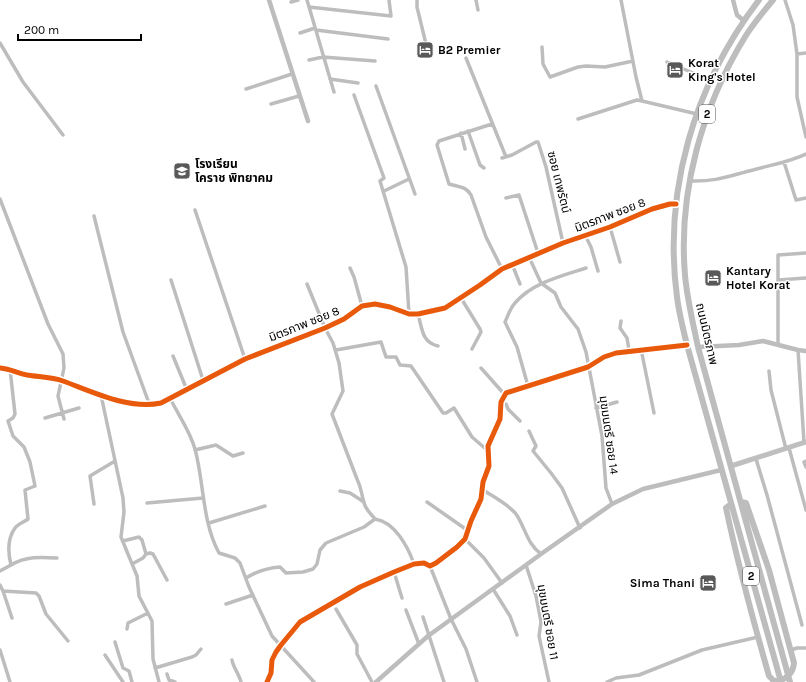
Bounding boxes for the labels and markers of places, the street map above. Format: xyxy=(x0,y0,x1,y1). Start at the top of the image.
hotel icon: B2 Premier xyxy=(415,40,435,60)
place label: B2 Premier xyxy=(438,43,501,57)
place label: Korat King's Hotel xyxy=(688,56,756,84)
hotel icon: Korat King's Hotel xyxy=(665,60,685,80)
place label: โรงเรียน โคราช พิทยาคม xyxy=(195,157,273,185)
school or university icon: โรงเรียน โคราช พิทยาคม xyxy=(172,161,192,181)
place label: Kantary Hotel Korat xyxy=(726,264,790,292)
hotel icon: Kantary Hotel Korat xyxy=(703,268,723,288)
hotel icon: Sima Thani xyxy=(698,573,718,593)
place label: Sima Thani xyxy=(630,576,695,590)

